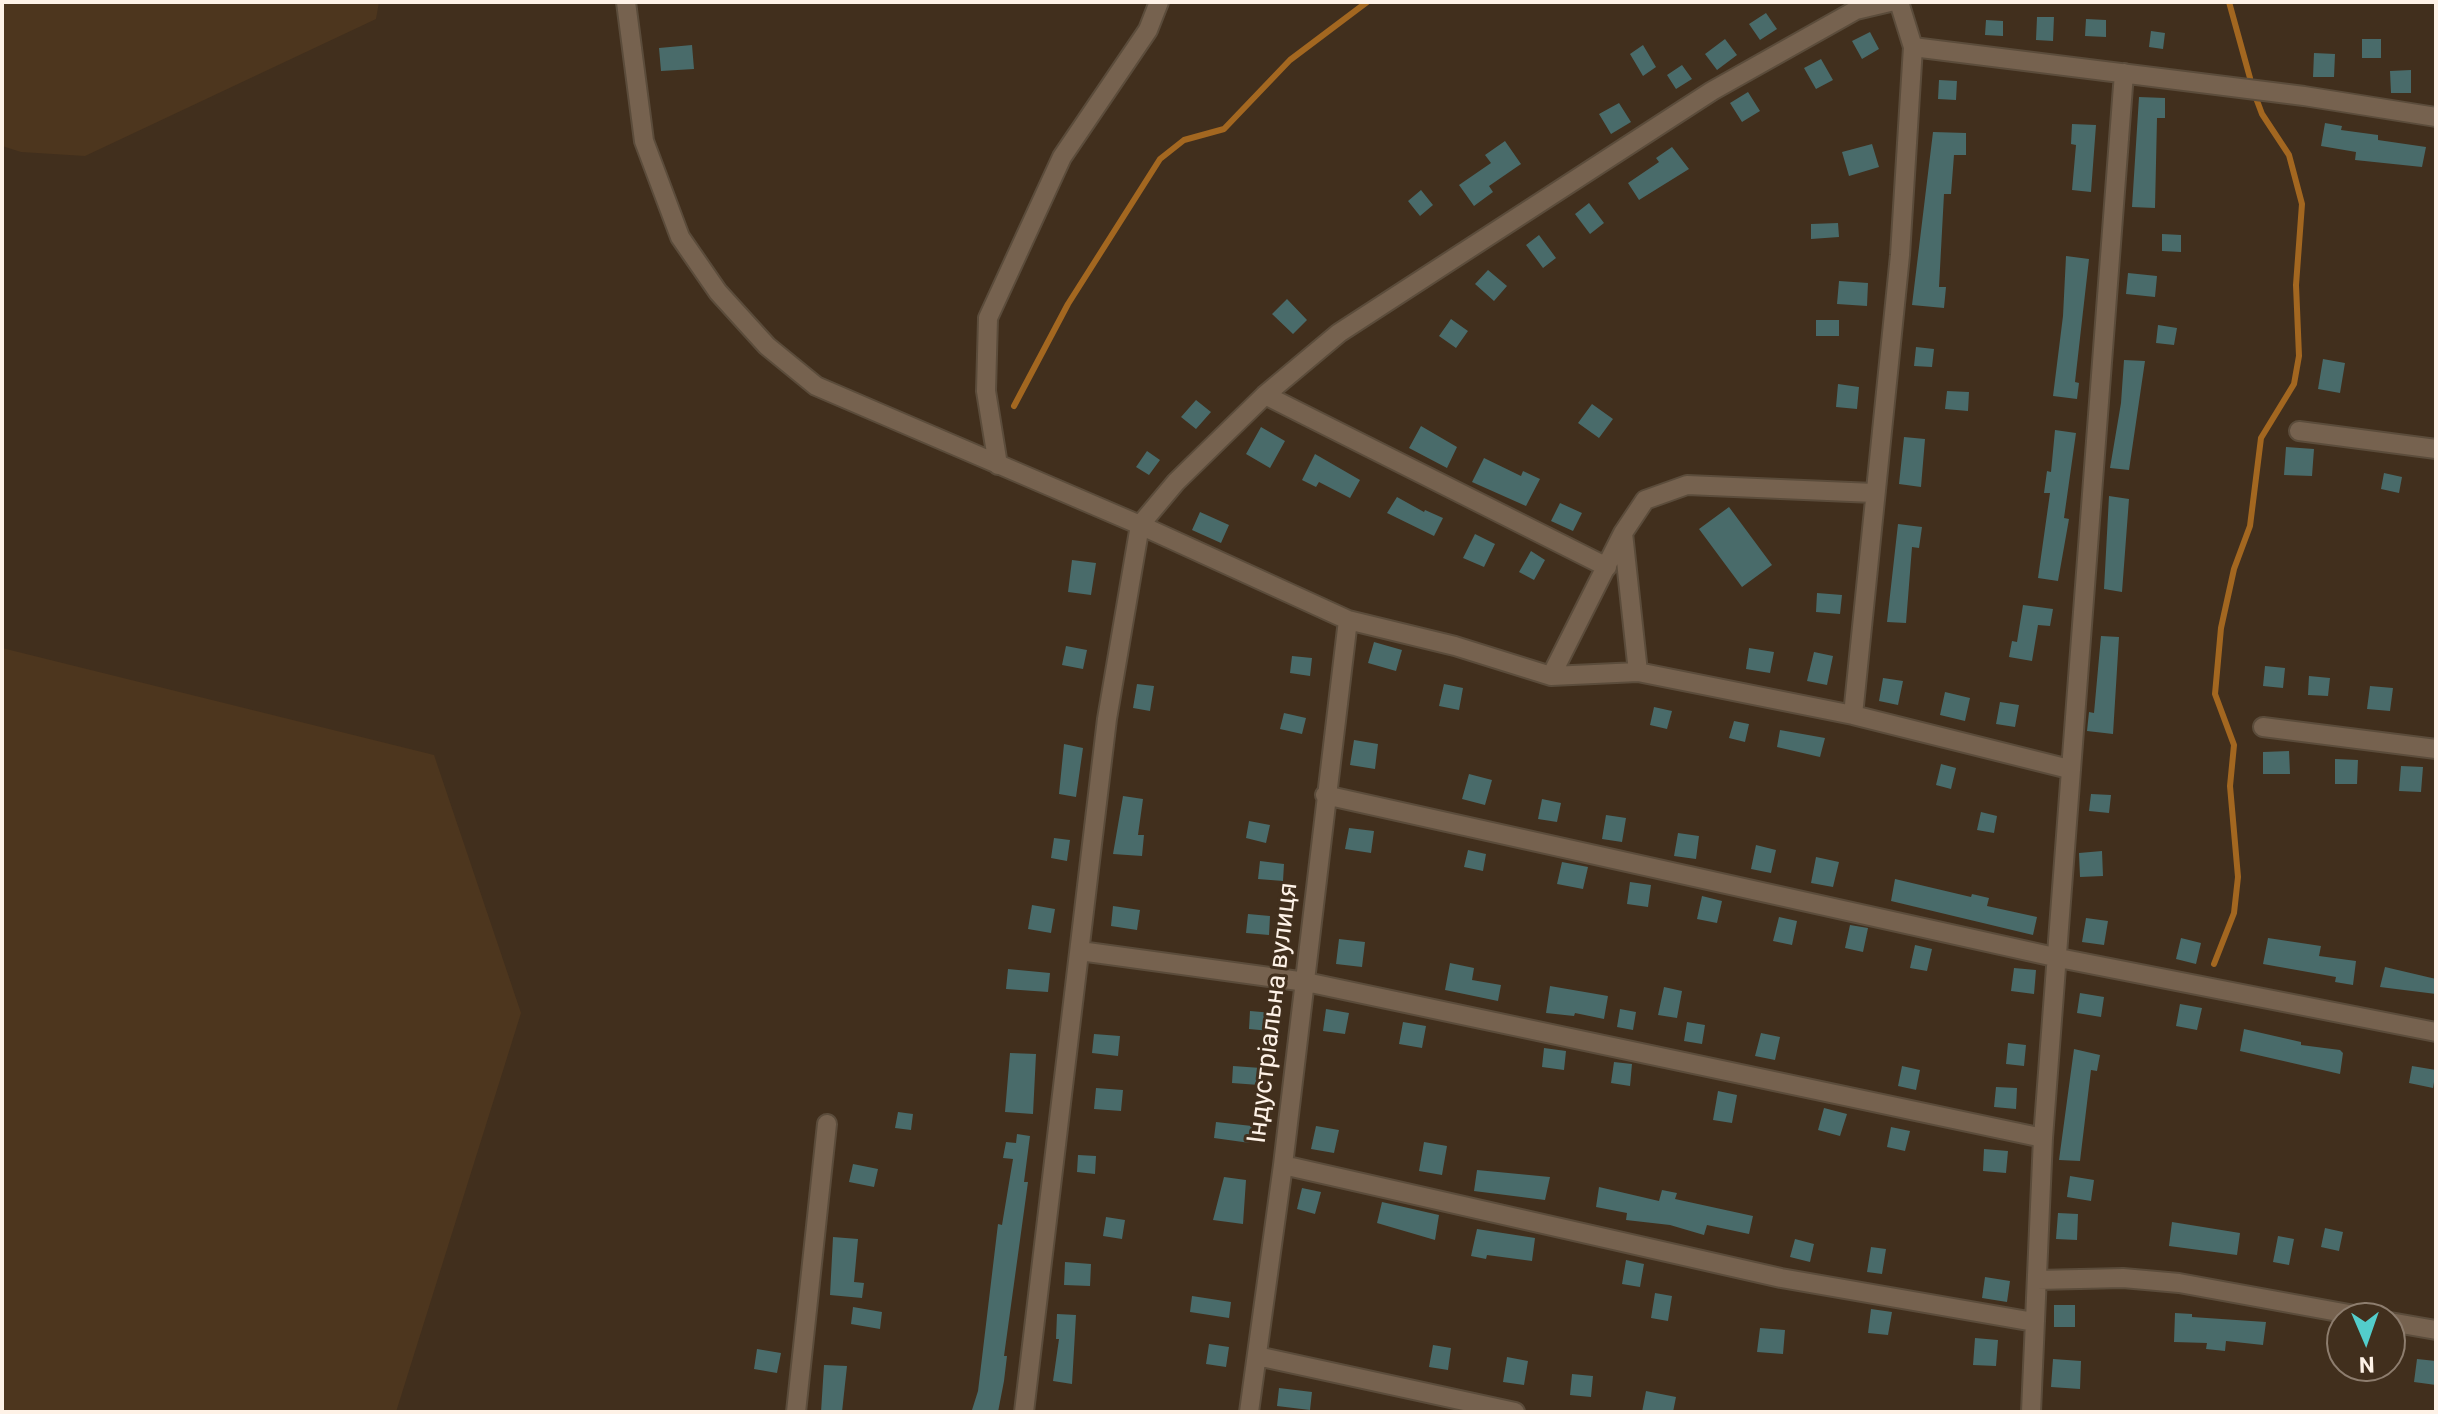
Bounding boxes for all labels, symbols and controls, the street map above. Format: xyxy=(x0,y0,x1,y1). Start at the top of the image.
street label: Індустріальна вулиця xyxy=(1243,881,1305,1145)
north arrow xyxy=(2326,1302,2406,1382)
text: N xyxy=(2359,1352,2375,1377)

